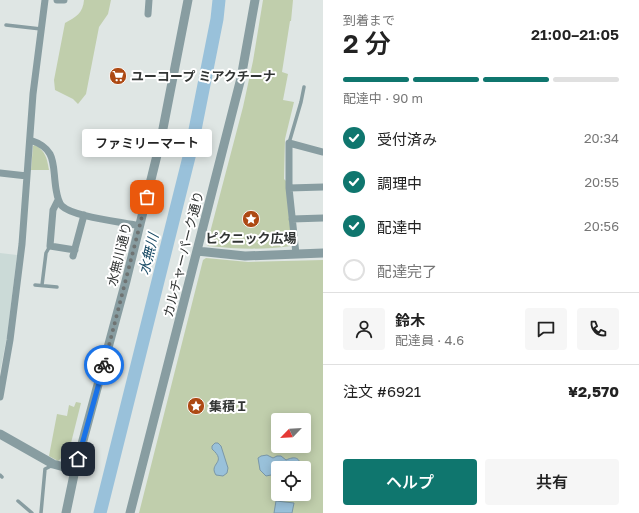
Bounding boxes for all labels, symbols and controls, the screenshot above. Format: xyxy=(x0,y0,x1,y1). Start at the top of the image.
text: 到着まで xyxy=(343,12,395,28)
text: 21:00–21:05 xyxy=(531,25,619,43)
text: 2 分 xyxy=(343,28,391,59)
supermarket icon: ユーコープ ミアクチーナ xyxy=(108,66,128,86)
place label: ユーコープ ミアクチーナ xyxy=(131,68,276,84)
text: 配達中 · 90 m xyxy=(343,90,423,106)
icon: check xyxy=(343,127,365,149)
callout: ファミリーマート xyxy=(82,129,212,157)
text: 受付済み xyxy=(377,130,437,148)
text: 20:34 xyxy=(584,130,619,146)
text: ファミリーマート xyxy=(95,135,199,151)
icon: check xyxy=(343,171,365,193)
text: 調理中 xyxy=(377,174,422,192)
text: 20:55 xyxy=(584,174,619,190)
pin xyxy=(130,180,164,214)
icon: bag xyxy=(136,186,158,208)
street label: カルチャーパーク通り xyxy=(160,189,206,319)
place icon: ピクニック広場 xyxy=(241,209,261,229)
icon: check xyxy=(343,215,365,237)
text: 配達中 xyxy=(377,218,422,236)
text: 20:56 xyxy=(584,218,619,234)
street label: 水無川通り xyxy=(103,221,135,287)
water label: 水無川 xyxy=(135,230,162,276)
place label: ピクニック広場 xyxy=(205,230,297,246)
text: 配達完了 xyxy=(377,262,437,280)
button: person xyxy=(343,308,385,350)
button: chat xyxy=(525,308,567,350)
button: phone xyxy=(577,308,619,350)
text: 鈴木 xyxy=(395,311,425,329)
text: 配達員 · 4.6 xyxy=(395,332,464,348)
courier xyxy=(84,345,124,385)
icon: bike xyxy=(93,354,115,376)
text: 注文 #6921 xyxy=(343,382,421,400)
text: ¥2,570 xyxy=(568,382,619,400)
place icon: 集積Ｉ xyxy=(186,396,206,416)
place label: 集積Ｉ xyxy=(209,398,248,414)
north arrow xyxy=(271,413,311,453)
map controls xyxy=(271,413,311,501)
pin xyxy=(61,442,95,476)
icon: home xyxy=(67,448,89,470)
button: ヘルプ xyxy=(343,459,477,505)
button: 共有 xyxy=(485,459,619,505)
button: locate xyxy=(271,461,311,501)

